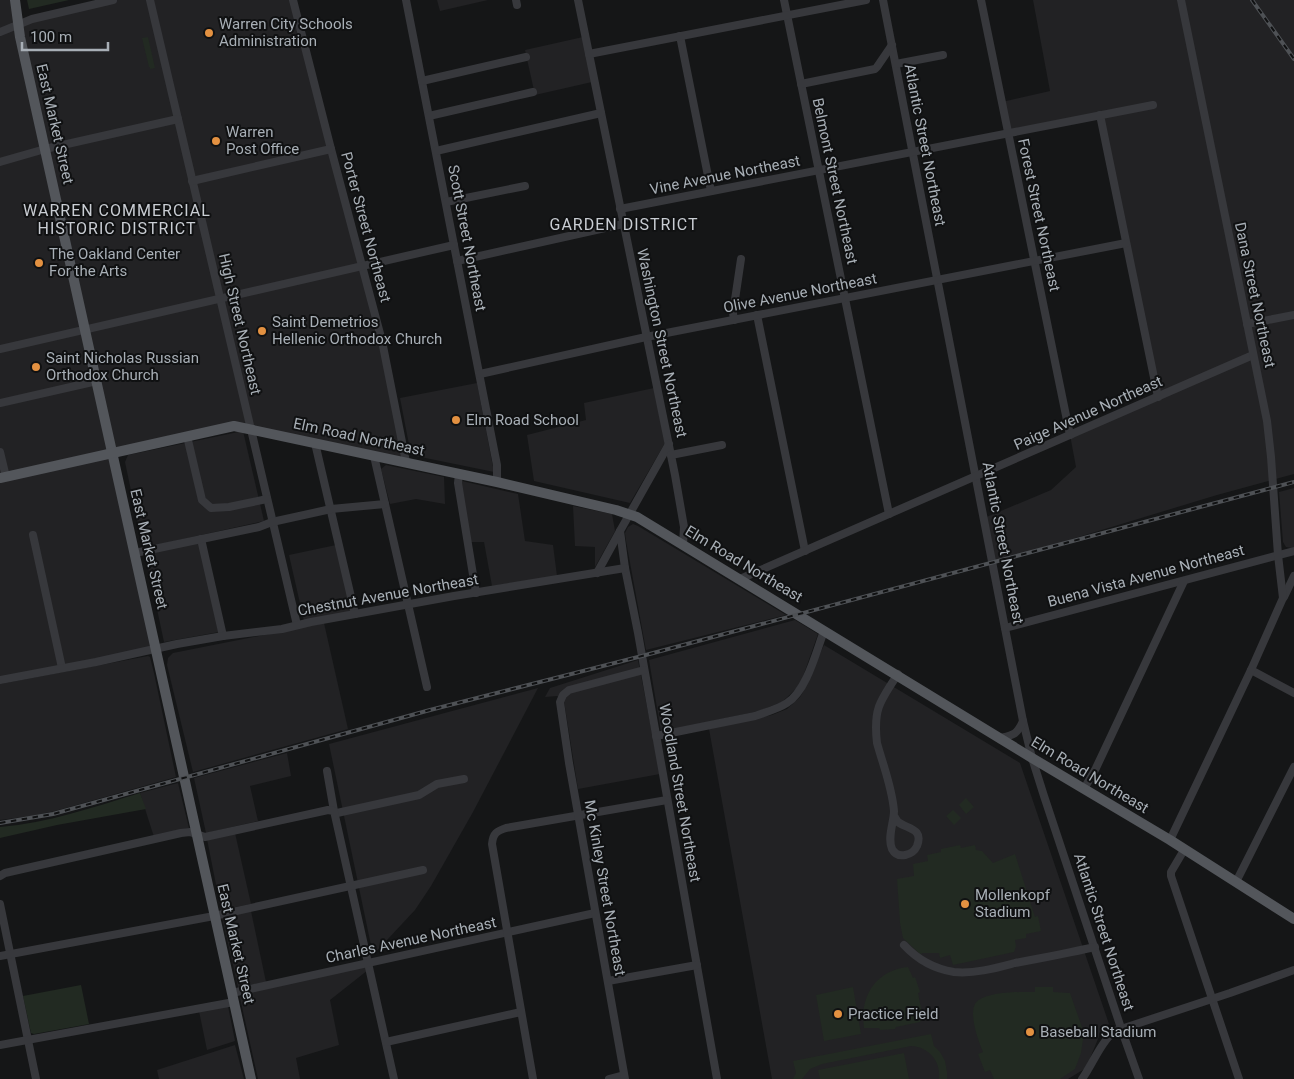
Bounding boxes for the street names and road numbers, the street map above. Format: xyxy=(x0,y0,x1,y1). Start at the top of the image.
street label: East Market Street xyxy=(32,62,78,186)
street label: Atlantic Street Northeast xyxy=(900,62,950,228)
street label: Belmont Street Northeast xyxy=(809,96,861,266)
street label: Forest Street Northeast xyxy=(1014,137,1064,293)
street label: Porter Street Northeast xyxy=(337,150,395,304)
street label: Vine Avenue Northeast xyxy=(648,152,802,198)
street label: Scott Street Northeast xyxy=(444,163,490,313)
street label: Dana Street Northeast xyxy=(1231,221,1279,369)
street label: Washington Street Northeast xyxy=(633,247,691,439)
street label: High Street Northeast xyxy=(215,251,265,397)
street label: Olive Avenue Northeast xyxy=(722,269,878,317)
street label: Paige Avenue Northeast xyxy=(1011,372,1165,454)
street label: Elm Road Northeast xyxy=(292,414,426,460)
street label: Atlantic Street Northeast xyxy=(978,460,1028,626)
street label: East Market Street xyxy=(126,487,172,611)
street label: Elm Road Northeast xyxy=(682,522,806,606)
street label: Buena Vista Avenue Northeast xyxy=(1046,541,1246,611)
street label: Chestnut Avenue Northeast xyxy=(296,570,480,620)
street label: Woodland Street Northeast xyxy=(655,702,705,884)
street label: Elm Road Northeast xyxy=(1028,733,1152,817)
street label: Mc Kinley Street Northeast xyxy=(581,799,629,977)
street label: Atlantic Street Northeast xyxy=(1070,851,1138,1013)
street label: East Market Street xyxy=(213,882,259,1006)
street label: Charles Avenue Northeast xyxy=(324,913,498,967)

